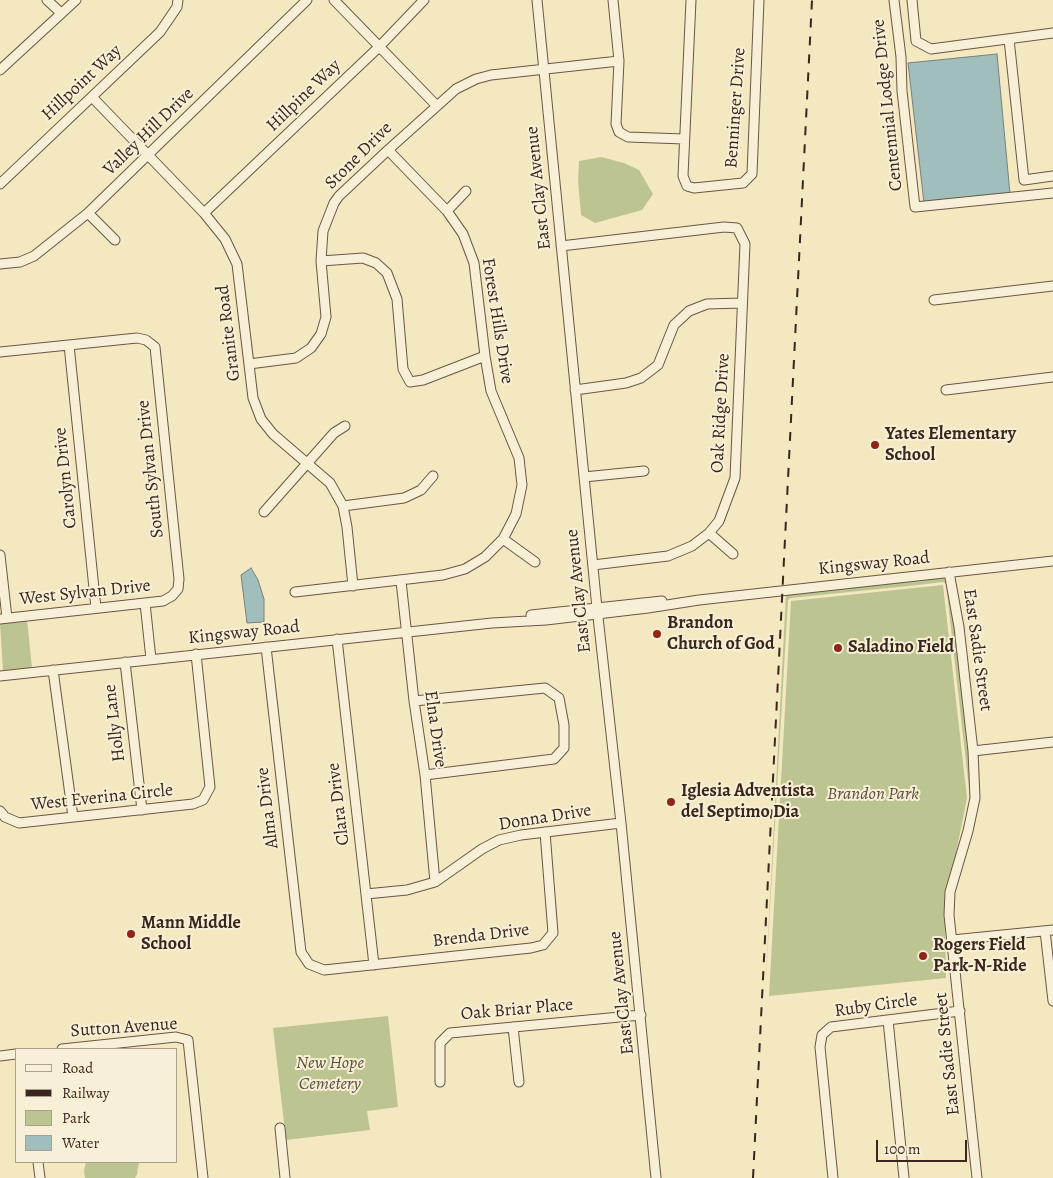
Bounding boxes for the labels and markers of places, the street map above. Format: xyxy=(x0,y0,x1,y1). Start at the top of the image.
place label: Yates Elementary School xyxy=(885,424,1016,466)
marker: Yates Elementary School xyxy=(869,439,881,451)
place label: Brandon Church of God xyxy=(667,613,775,656)
marker: Brandon Church of God xyxy=(651,628,663,640)
place label: Saladino Field xyxy=(848,637,954,659)
marker: Saladino Field xyxy=(832,642,844,654)
place label: Iglesia Adventista del Septimo Dia xyxy=(681,781,814,824)
marker: Iglesia Adventista del Septimo Dia xyxy=(665,796,677,808)
place label: Mann Middle School xyxy=(141,913,241,956)
marker: Mann Middle School xyxy=(125,928,137,940)
place label: Rogers Field Park-N-Ride xyxy=(933,935,1027,978)
marker: Rogers Field Park-N-Ride xyxy=(917,950,929,962)

